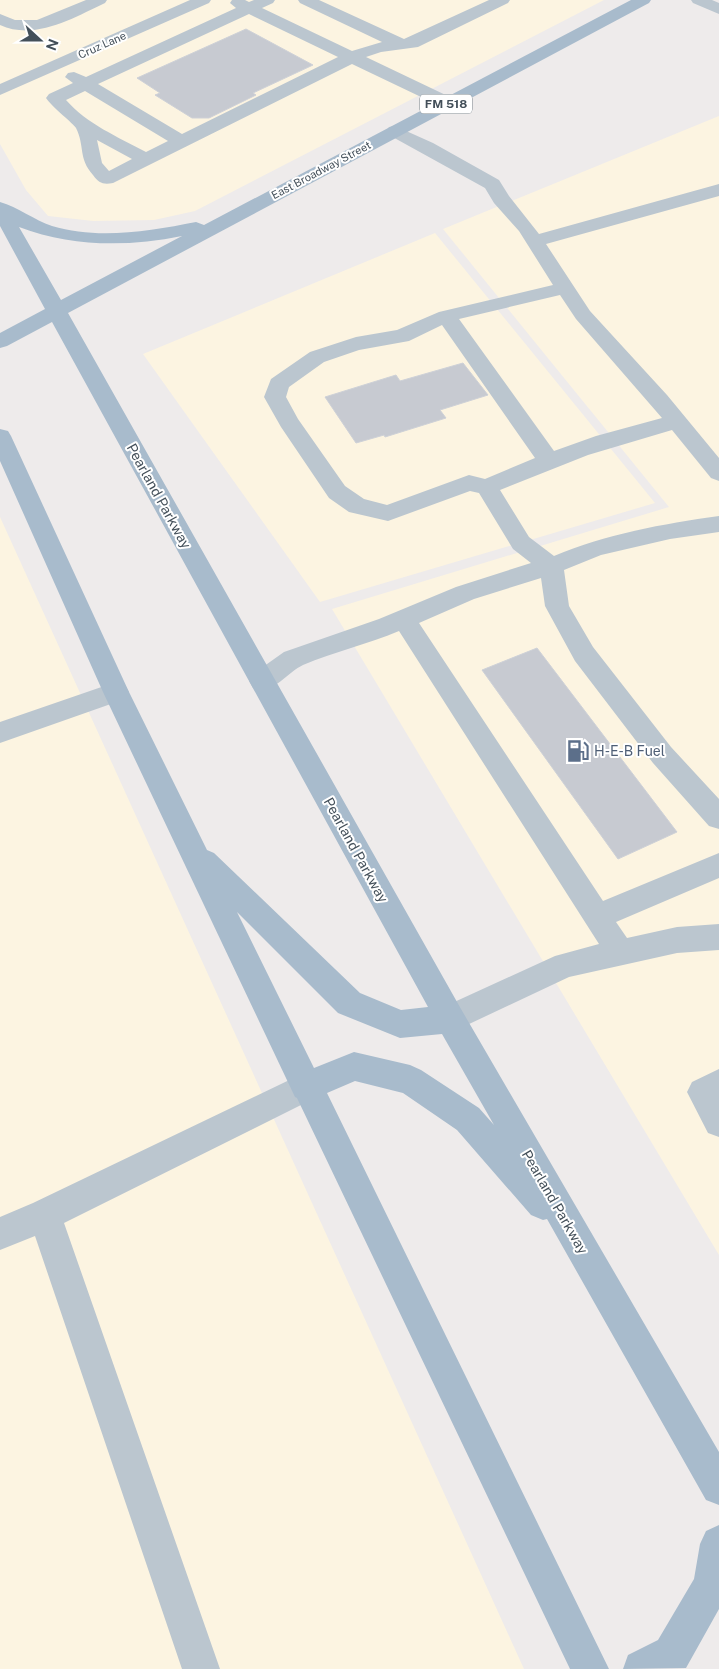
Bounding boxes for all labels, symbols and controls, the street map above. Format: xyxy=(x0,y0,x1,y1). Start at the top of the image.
north arrow xyxy=(15,15,65,65)
street label: Cruz Lane xyxy=(76,29,128,61)
text: N xyxy=(43,37,62,53)
road number: FM 518 xyxy=(420,95,472,114)
street label: East Broadway Street xyxy=(269,139,373,201)
street label: Pearland Parkway xyxy=(124,441,195,552)
fuel station icon: H-E-B Fuel xyxy=(565,738,591,764)
place label: H-E-B Fuel xyxy=(594,743,665,759)
street label: Pearland Parkway xyxy=(321,795,392,906)
street label: Pearland Parkway xyxy=(519,1147,592,1257)

